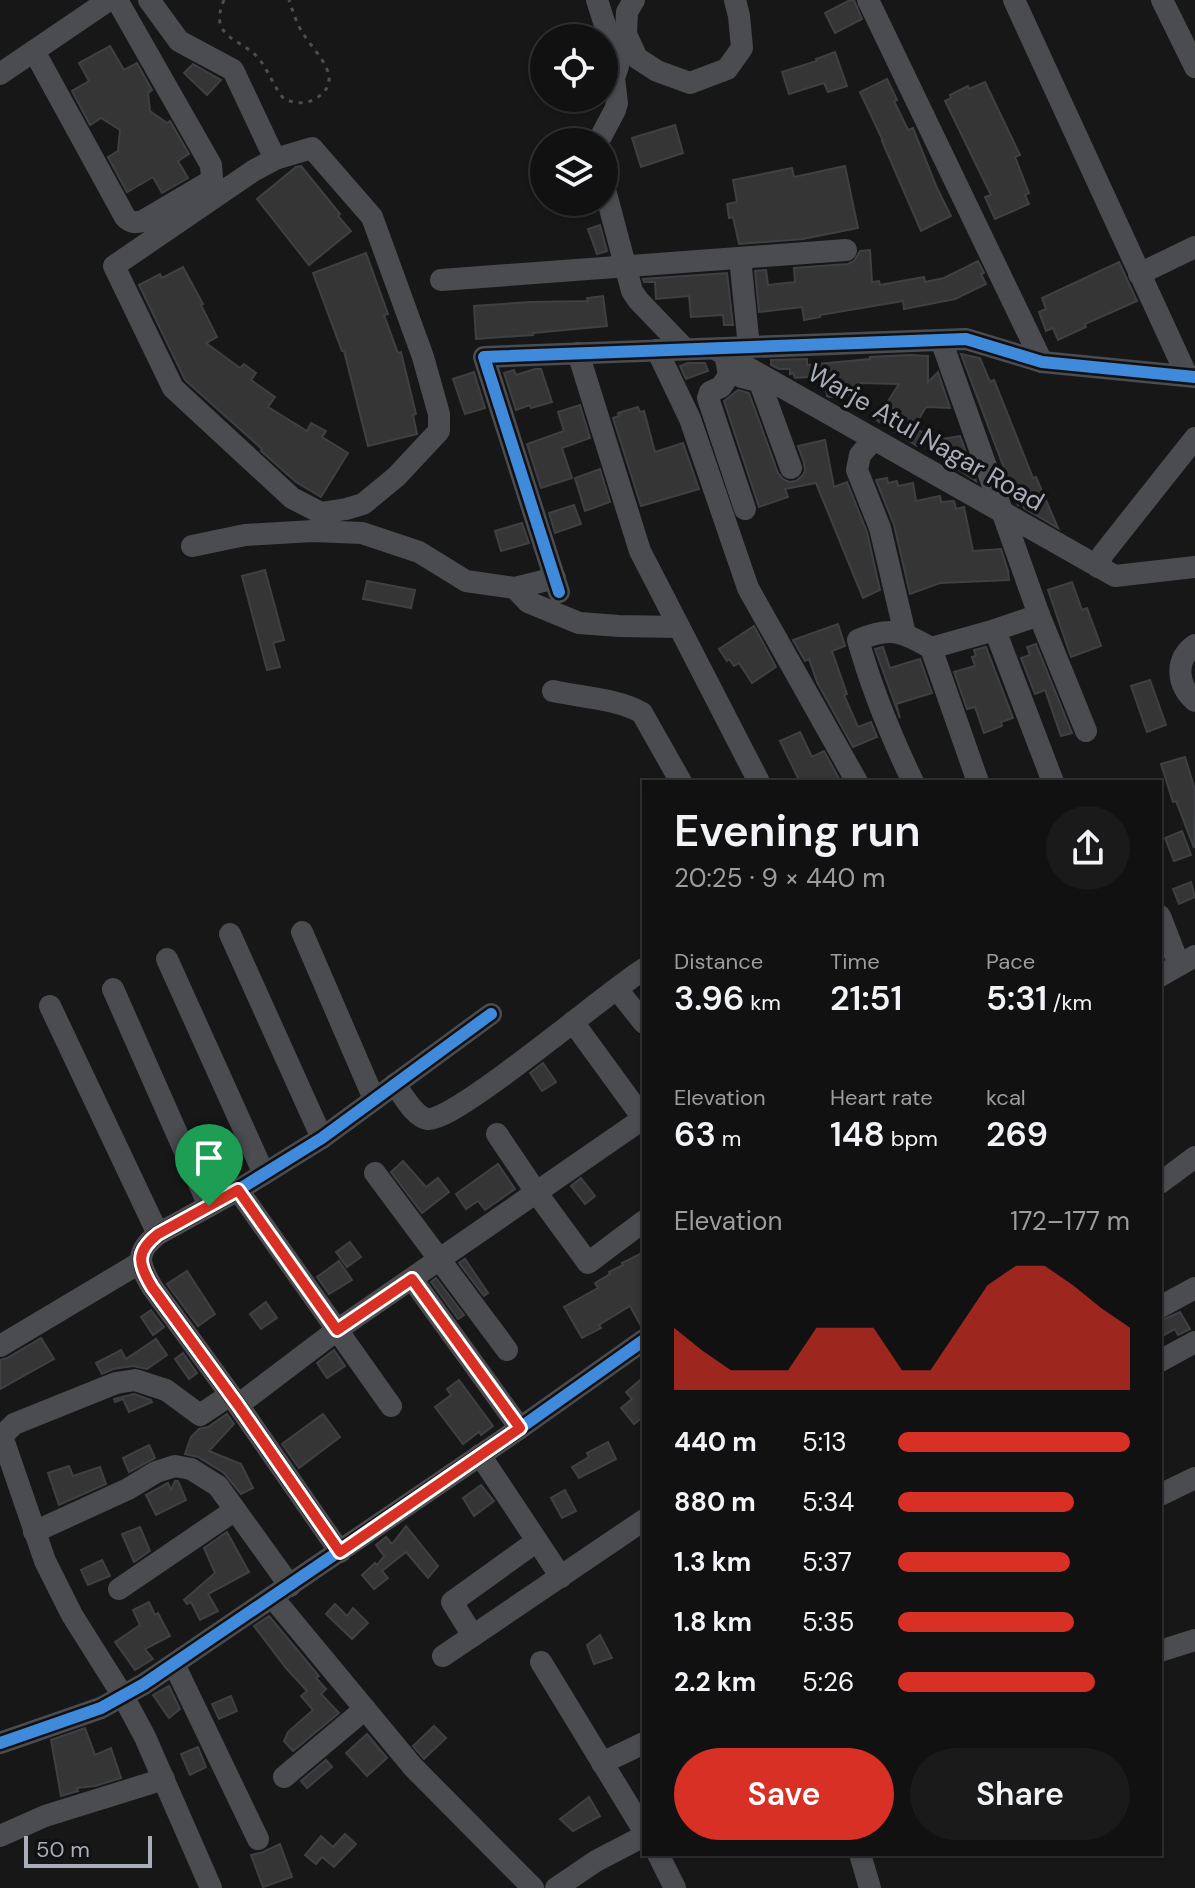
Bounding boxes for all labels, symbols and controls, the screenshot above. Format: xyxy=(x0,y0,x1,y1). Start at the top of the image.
map controls xyxy=(530,24,618,216)
button: locate xyxy=(530,24,618,112)
button: layers xyxy=(530,128,618,216)
street label: Warje Atul Nagar Road xyxy=(802,355,1050,519)
text: Evening run xyxy=(674,802,921,860)
button: share xyxy=(1046,806,1130,890)
text: 20:25 · 9 × 440 m xyxy=(674,861,885,895)
text: Distance xyxy=(674,947,763,976)
text: Time xyxy=(830,947,880,976)
text: Pace xyxy=(986,947,1035,976)
text: 3.96 xyxy=(674,976,744,1021)
text: 21:51 xyxy=(830,976,902,1021)
text: 5:31 xyxy=(986,976,1047,1021)
text: km xyxy=(744,988,781,1017)
text: /km xyxy=(1047,988,1092,1017)
text: Elevation xyxy=(674,1083,766,1112)
text: Heart rate xyxy=(830,1083,933,1112)
text: kcal xyxy=(986,1083,1026,1112)
text: 63 xyxy=(674,1112,716,1157)
text: 148 xyxy=(830,1112,885,1157)
text: 269 xyxy=(986,1112,1048,1157)
pin xyxy=(175,1124,243,1206)
text: m xyxy=(716,1124,741,1153)
text: bpm xyxy=(885,1124,938,1153)
icon: arrive xyxy=(187,1136,231,1180)
text: Elevation xyxy=(674,1204,782,1238)
text: 172–177 m xyxy=(1010,1204,1130,1238)
text: 440 m xyxy=(674,1425,757,1459)
text: 5:13 xyxy=(802,1425,847,1459)
text: 880 m xyxy=(674,1485,756,1519)
text: 5:34 xyxy=(802,1485,854,1519)
text: 1.3 km xyxy=(674,1545,751,1579)
text: 5:37 xyxy=(802,1545,852,1579)
text: 1.8 km xyxy=(674,1605,752,1639)
text: 5:35 xyxy=(802,1605,854,1639)
text: 2.2 km xyxy=(674,1665,756,1699)
text: 5:26 xyxy=(802,1665,854,1699)
button: Save xyxy=(674,1748,894,1840)
button: Share xyxy=(910,1748,1130,1840)
scale bar xyxy=(24,1832,152,1868)
text: 50 m xyxy=(36,1835,90,1864)

